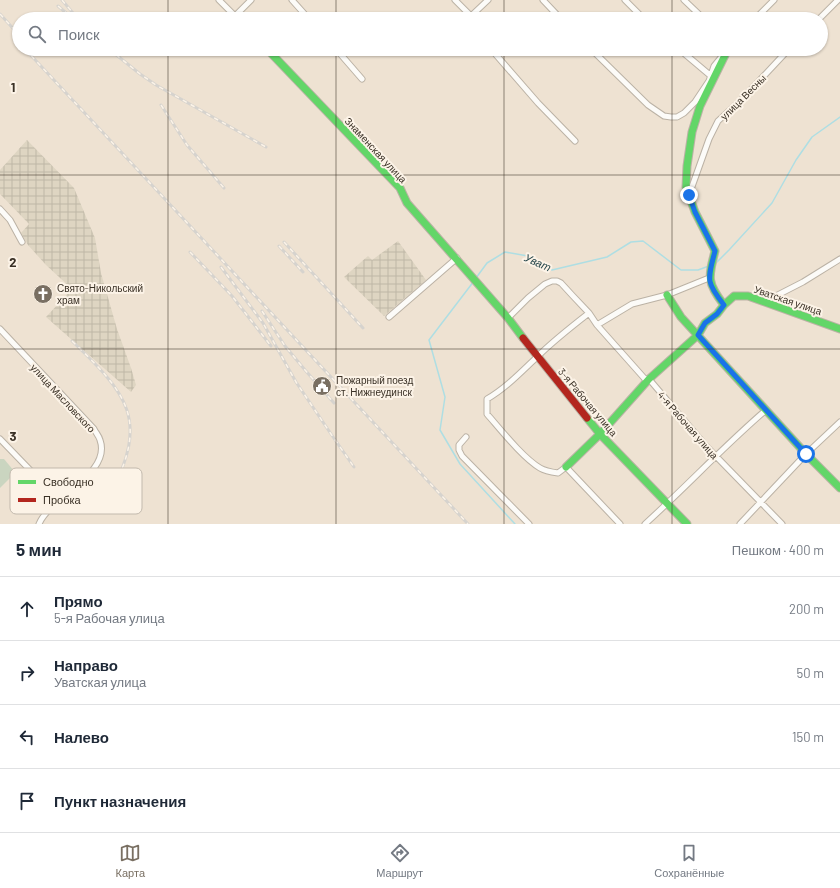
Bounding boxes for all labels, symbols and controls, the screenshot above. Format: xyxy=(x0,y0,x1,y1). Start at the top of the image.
search box xyxy=(12,12,828,56)
icon: search xyxy=(26,23,48,45)
text: Поиск xyxy=(58,25,100,43)
street label: улица Весны xyxy=(718,72,768,122)
text: 1 xyxy=(11,79,15,95)
street label: Знаменская улица xyxy=(343,115,410,186)
route end xyxy=(680,186,698,204)
water label: Уват xyxy=(522,250,553,274)
text: 2 xyxy=(9,254,17,270)
place label: Свято-Никольский храм xyxy=(57,282,143,306)
church icon: Свято-Никольский храм xyxy=(32,283,54,305)
street label: Уватская улица xyxy=(753,283,824,317)
street label: улица Масловского xyxy=(28,361,98,435)
street label: 3-я Рабочая улица xyxy=(556,366,620,439)
place label: Пожарный поезд ст. Нижнеудинск xyxy=(336,374,413,398)
public building icon: Пожарный поезд ст. Нижнеудинск xyxy=(311,375,333,397)
street label: 4-я Рабочая улица xyxy=(655,389,721,462)
text: 3 xyxy=(9,428,17,444)
route start xyxy=(797,445,815,463)
legend xyxy=(10,468,142,514)
text: Свободно xyxy=(43,475,94,488)
text: Пробка xyxy=(43,493,81,506)
text: 5 мин xyxy=(16,539,62,559)
text: Пешком · 400 m xyxy=(732,542,824,558)
text: Прямо xyxy=(54,592,103,610)
icon: ahead xyxy=(16,598,38,620)
text: 200 m xyxy=(789,601,824,617)
text: 5-я Рабочая улица xyxy=(54,610,165,626)
text: Направо xyxy=(54,656,118,674)
icon: right xyxy=(16,662,38,684)
text: 50 m xyxy=(797,665,824,681)
text: Уватская улица xyxy=(54,674,146,690)
icon: left xyxy=(16,726,38,748)
text: Налево xyxy=(54,728,109,746)
text: 150 m xyxy=(792,729,824,745)
icon: arrive xyxy=(16,790,38,812)
text: Пункт назначения xyxy=(54,792,186,810)
tab: Карта xyxy=(116,842,145,879)
tab: Маршрут xyxy=(376,842,423,879)
tab: Сохранённые xyxy=(654,842,724,879)

